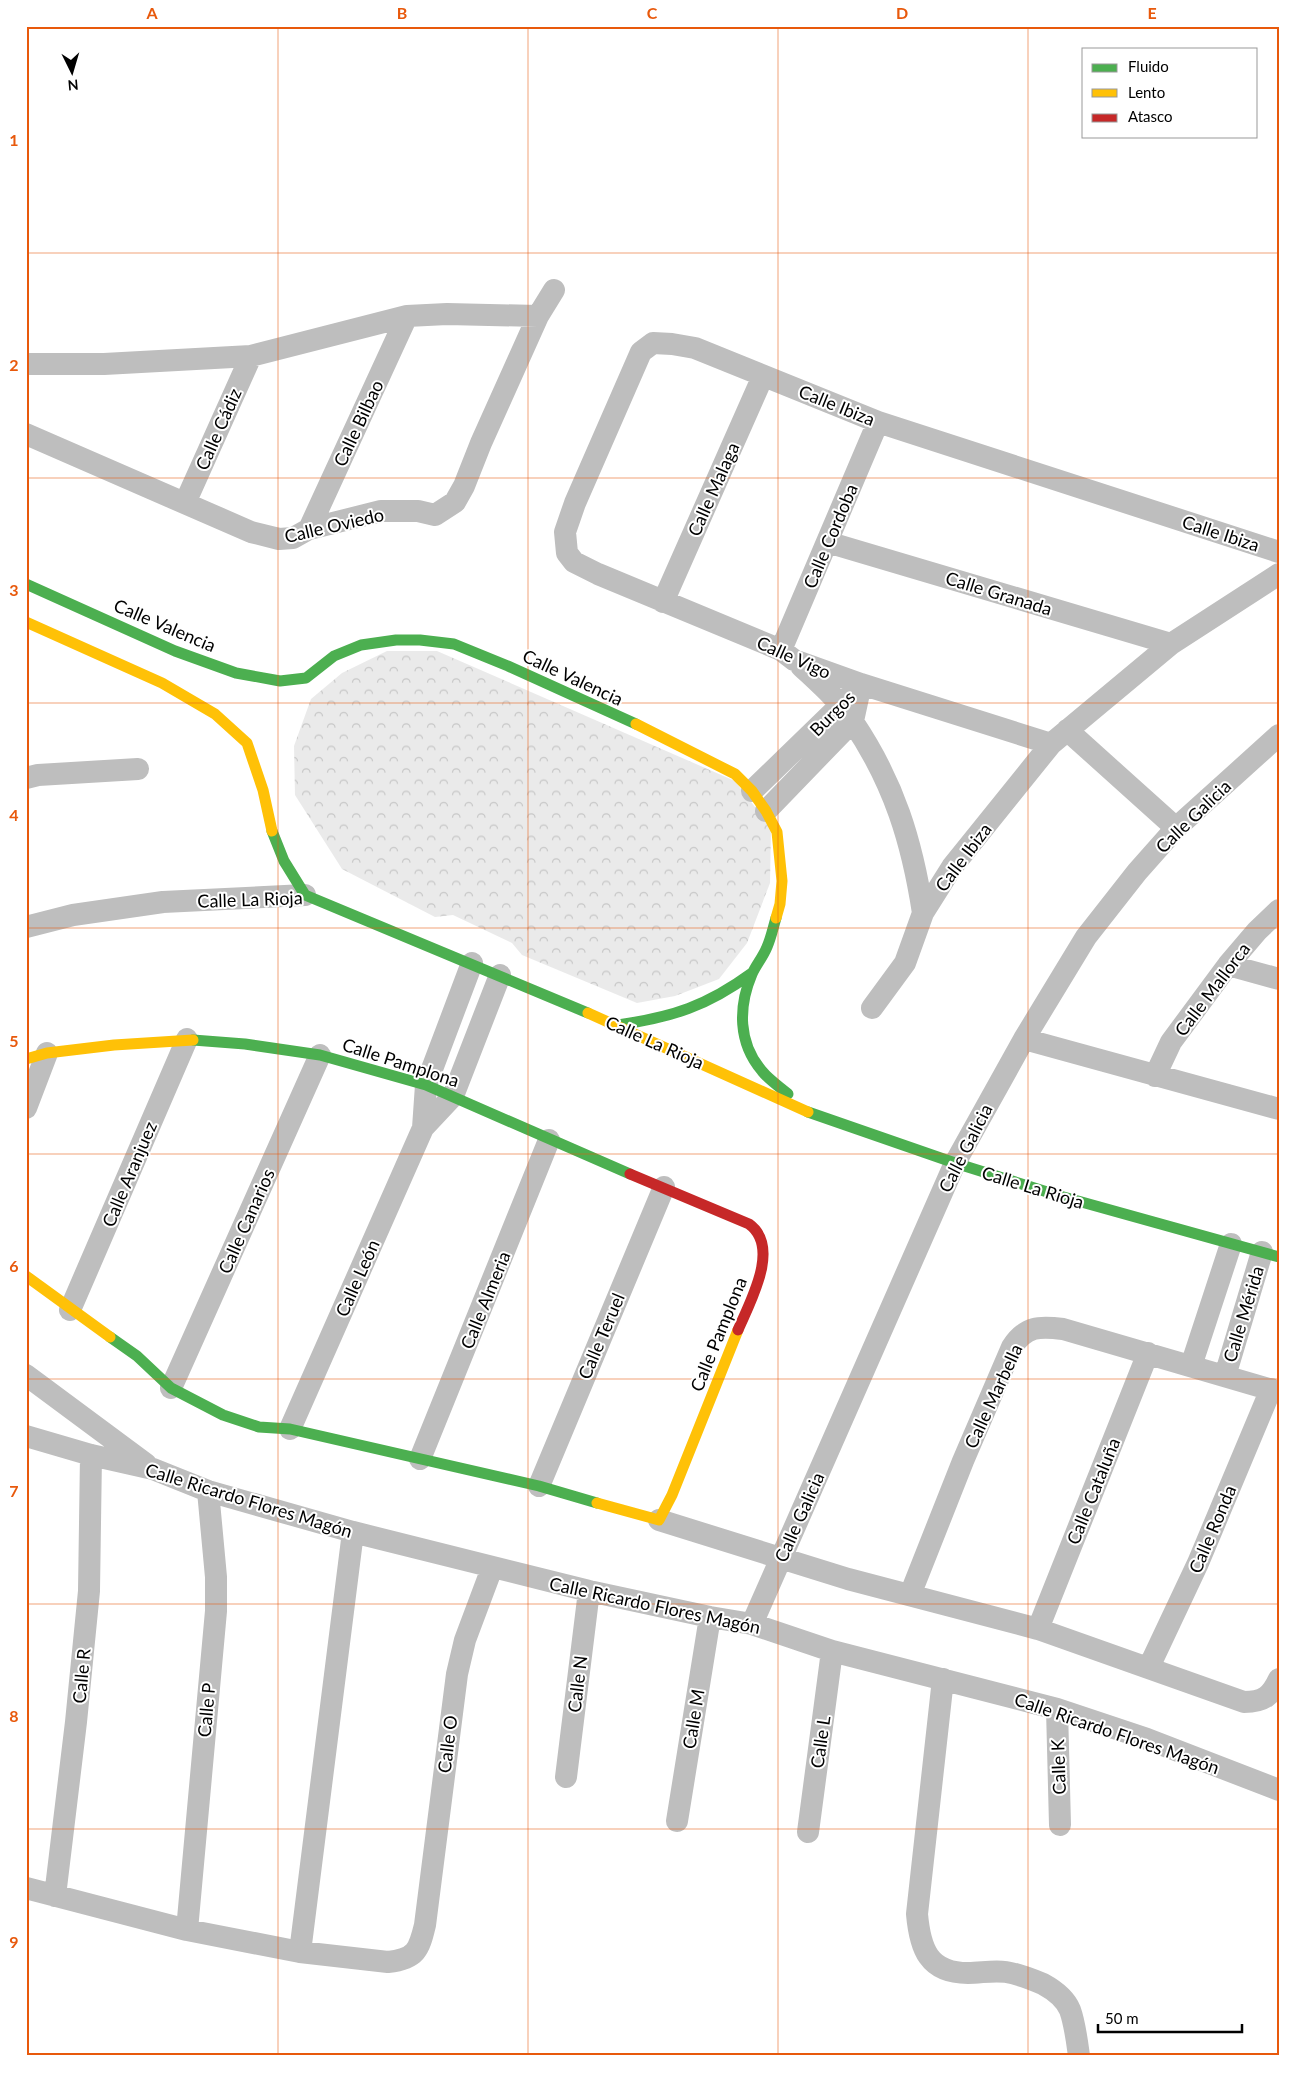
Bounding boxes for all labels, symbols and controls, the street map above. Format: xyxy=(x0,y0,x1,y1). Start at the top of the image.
text: A xyxy=(145,3,158,22)
text: B xyxy=(397,3,407,22)
text: C xyxy=(647,3,658,22)
text: D xyxy=(896,3,908,22)
text: E xyxy=(1147,3,1157,22)
north arrow xyxy=(48,48,98,98)
legend xyxy=(1082,48,1258,138)
text: Fluido xyxy=(1128,57,1169,75)
text: N xyxy=(67,77,79,94)
text: Lento xyxy=(1128,83,1165,101)
text: Atasco xyxy=(1128,107,1173,125)
text: 1 xyxy=(9,130,19,149)
text: 2 xyxy=(9,355,19,374)
street label: Calle Bilbao xyxy=(328,376,388,470)
street label: Calle Ibiza xyxy=(796,380,878,430)
street label: Calle Cádiz xyxy=(190,385,246,473)
street label: Calle Malaga xyxy=(683,439,743,539)
street label: Calle Cordoba xyxy=(798,481,862,591)
street label: Calle Oviedo xyxy=(282,503,386,547)
street label: Calle Ibiza xyxy=(1180,510,1262,556)
street label: Calle Granada xyxy=(943,566,1055,620)
text: 3 xyxy=(9,580,19,599)
street label: Calle Valencia xyxy=(111,594,219,656)
street label: Calle Vigo xyxy=(754,631,834,683)
street label: Calle Valencia xyxy=(519,644,627,710)
street label: Burgos xyxy=(805,686,859,740)
street label: Calle Galicia xyxy=(1151,775,1235,857)
text: 4 xyxy=(9,805,19,824)
street label: Calle Ibiza xyxy=(930,818,996,896)
street label: Calle La Rioja xyxy=(197,886,303,912)
street label: Calle Mallorca xyxy=(1170,938,1254,1040)
street label: Calle La Rioja xyxy=(602,1011,708,1073)
text: 5 xyxy=(9,1031,19,1050)
street label: Calle Pamplona xyxy=(340,1033,462,1091)
street label: Calle Galicia xyxy=(933,1100,997,1196)
street label: Calle Aranjuez xyxy=(97,1118,161,1230)
street label: Calle La Rioja xyxy=(979,1161,1087,1213)
street label: Calle Canarios xyxy=(213,1165,279,1277)
street label: Calle León xyxy=(330,1236,384,1320)
street label: Calle Almeria xyxy=(455,1248,515,1352)
text: 6 xyxy=(9,1256,19,1275)
street label: Calle Mérida xyxy=(1218,1263,1268,1365)
street label: Calle Pamplona xyxy=(685,1274,751,1394)
street label: Calle Teruel xyxy=(573,1290,629,1382)
street label: Calle Marbella xyxy=(959,1340,1027,1452)
street label: Calle Cataluña xyxy=(1062,1434,1124,1548)
street label: Calle Ricardo Flores Magón xyxy=(143,1458,355,1542)
street label: Calle Galicia xyxy=(769,1469,829,1565)
text: 7 xyxy=(9,1481,19,1500)
street label: Calle Ronda xyxy=(1184,1482,1240,1576)
street label: Calle Ricardo Flores Magón xyxy=(548,1572,762,1638)
street label: Calle R xyxy=(68,1647,94,1704)
street label: Calle N xyxy=(563,1654,591,1714)
street label: Calle P xyxy=(193,1682,219,1738)
street label: Calle M xyxy=(677,1688,709,1750)
street label: Calle Ricardo Flores Magón xyxy=(1012,1688,1222,1778)
text: 8 xyxy=(9,1706,19,1725)
street label: Calle O xyxy=(433,1714,461,1774)
street label: Calle L xyxy=(805,1714,835,1770)
street label: Calle K xyxy=(1046,1739,1070,1795)
text: 9 xyxy=(9,1932,19,1951)
scale bar xyxy=(1098,2002,1241,2034)
text: 50 m xyxy=(1105,2009,1139,2027)

